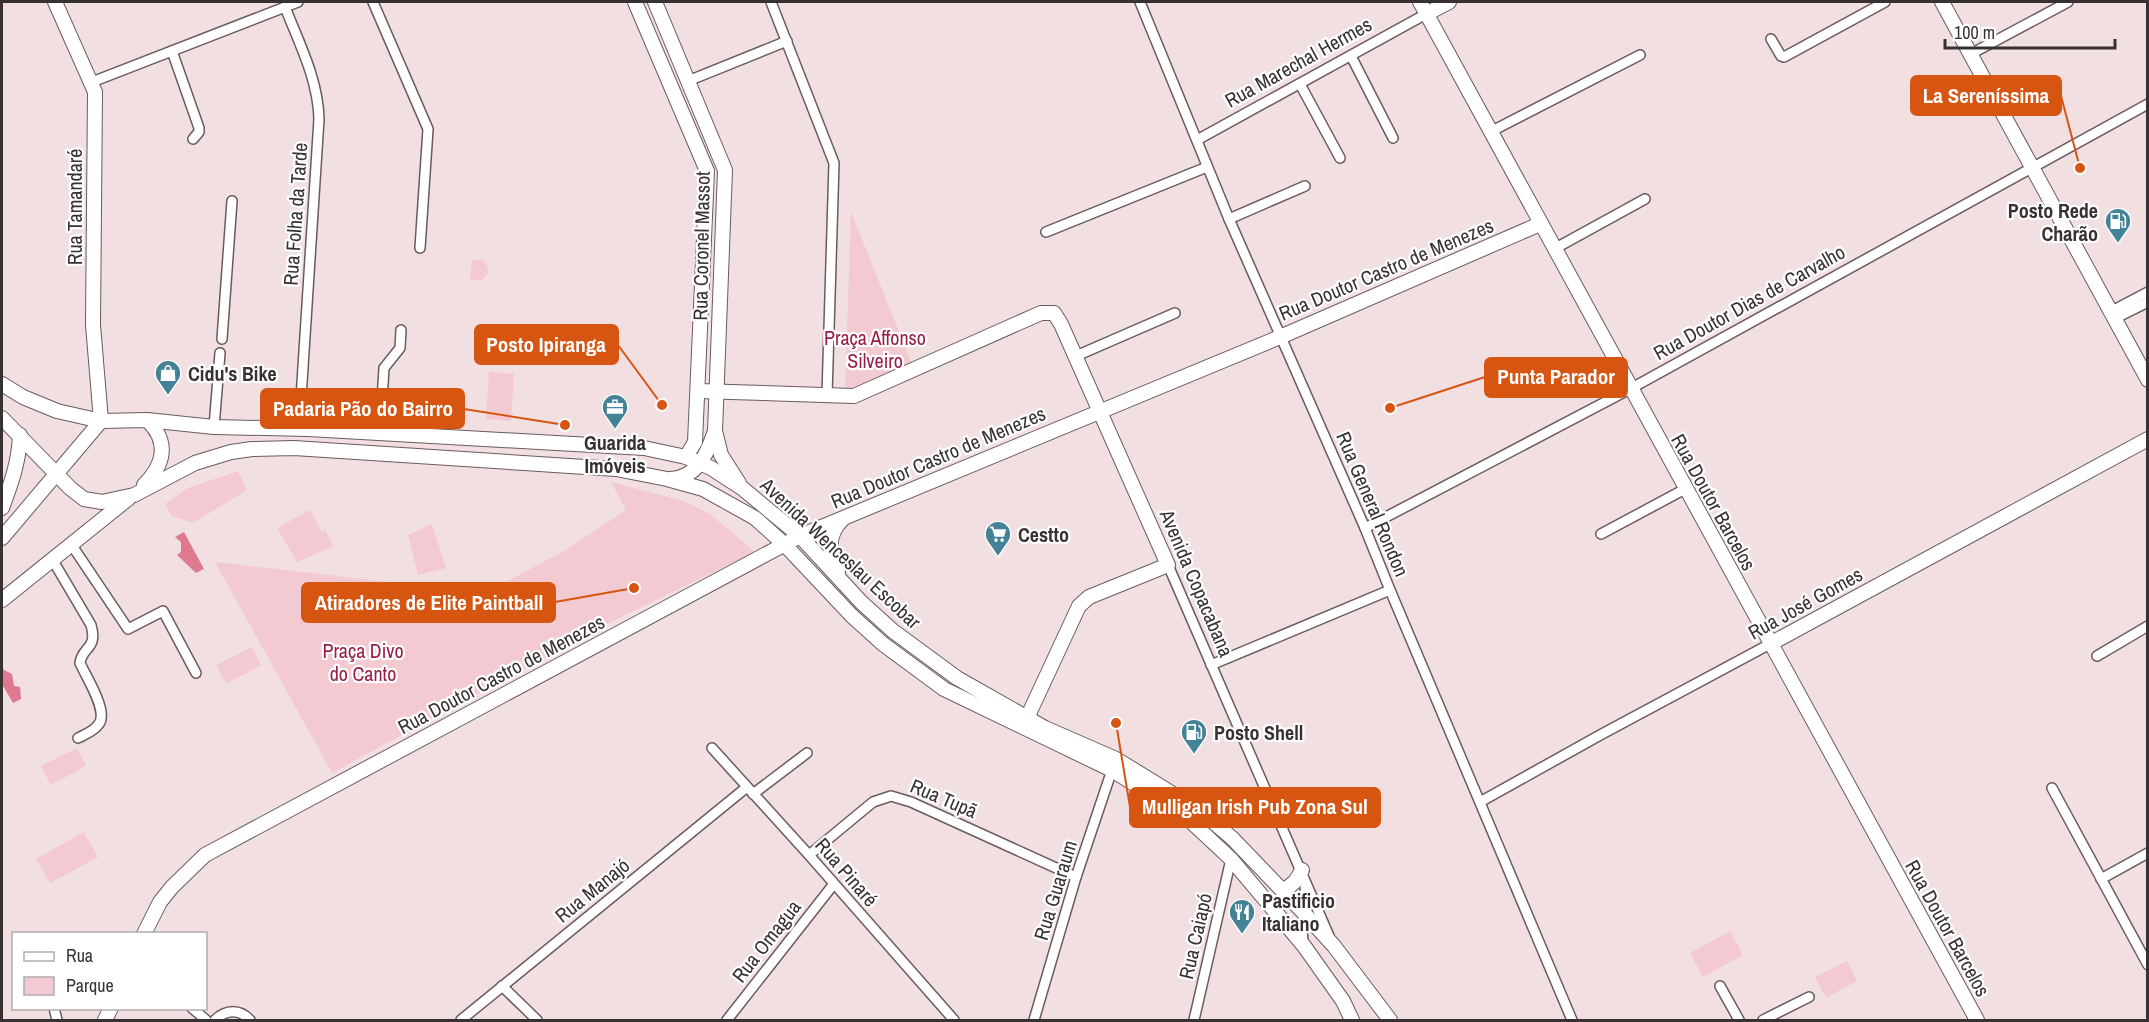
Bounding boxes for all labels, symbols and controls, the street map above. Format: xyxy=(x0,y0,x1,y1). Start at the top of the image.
street label: Rua Marechal Hermes xyxy=(1220,10,1376,114)
scale bar xyxy=(1945,12,2114,50)
text: 100 m xyxy=(1954,20,1995,45)
callout: La Sereníssima xyxy=(1911,76,2061,115)
text: La Sereníssima xyxy=(1923,81,2050,110)
street label: Rua Folha da Tarde xyxy=(277,142,313,286)
street label: Rua Tamandaré xyxy=(61,149,88,265)
street label: Rua Coronel Massot xyxy=(686,171,716,321)
place label: Posto Rede Charão xyxy=(2008,197,2098,247)
fuel station icon: Posto Rede Charão xyxy=(2103,206,2133,244)
street label: Rua Doutor Castro de Menezes xyxy=(1275,212,1497,326)
street label: Rua Doutor Dias de Carvalho xyxy=(1648,238,1850,366)
park label: Praça Affonso Silveiro xyxy=(824,324,926,374)
callout: Posto Ipiranga xyxy=(475,325,618,364)
text: Posto Ipiranga xyxy=(486,330,606,359)
shop icon: Cidu's Bike xyxy=(153,358,183,396)
callout: Punta Parador xyxy=(1485,358,1627,397)
place label: Cidu's Bike xyxy=(188,360,277,387)
text: Punta Parador xyxy=(1497,362,1615,391)
callout: Padaria Pão do Bairro xyxy=(261,389,464,428)
office icon: Guarida Imóveis xyxy=(600,392,630,430)
text: Padaria Pão do Bairro xyxy=(273,394,453,423)
street label: Rua Doutor Castro de Menezes xyxy=(827,400,1049,514)
street label: Rua General Rondon xyxy=(1330,427,1416,581)
place label: Guarida Imóveis xyxy=(584,429,646,479)
street label: Rua Doutor Barcelos xyxy=(1665,429,1763,575)
street label: Avenida Wenceslau Escobar xyxy=(754,471,927,635)
street label: Avenida Copacabana xyxy=(1153,504,1240,661)
supermarket icon: Cestto xyxy=(983,519,1013,557)
place label: Cestto xyxy=(1018,521,1069,548)
street label: Rua José Gomes xyxy=(1743,560,1867,646)
callout: Atiradores de Elite Paintball xyxy=(302,583,555,622)
text: Atiradores de Elite Paintball xyxy=(315,588,543,617)
street label: Rua Doutor Castro de Menezes xyxy=(393,608,609,740)
park label: Praça Divo do Canto xyxy=(322,637,404,687)
fuel station icon: Posto Shell xyxy=(1179,717,1209,755)
place label: Posto Shell xyxy=(1214,719,1303,746)
street label: Rua Tupã xyxy=(906,772,982,824)
callout: Mulligan Irish Pub Zona Sul xyxy=(1130,788,1380,827)
text: Mulligan Irish Pub Zona Sul xyxy=(1142,792,1368,821)
street label: Rua Pinaré xyxy=(810,832,884,912)
street label: Rua Guaraum xyxy=(1027,837,1083,943)
street label: Rua Manajó xyxy=(549,852,635,928)
street label: Rua Doutor Barcelos xyxy=(1899,855,1997,1001)
place label: Pastificio Italiano xyxy=(1262,887,1335,937)
street label: Rua Caiapó xyxy=(1172,890,1218,982)
street label: Rua Omagua xyxy=(725,894,807,988)
restaurant icon: Pastificio Italiano xyxy=(1227,897,1257,935)
legend xyxy=(12,932,207,1010)
text: Rua xyxy=(66,943,93,968)
text: Parque xyxy=(66,973,114,998)

